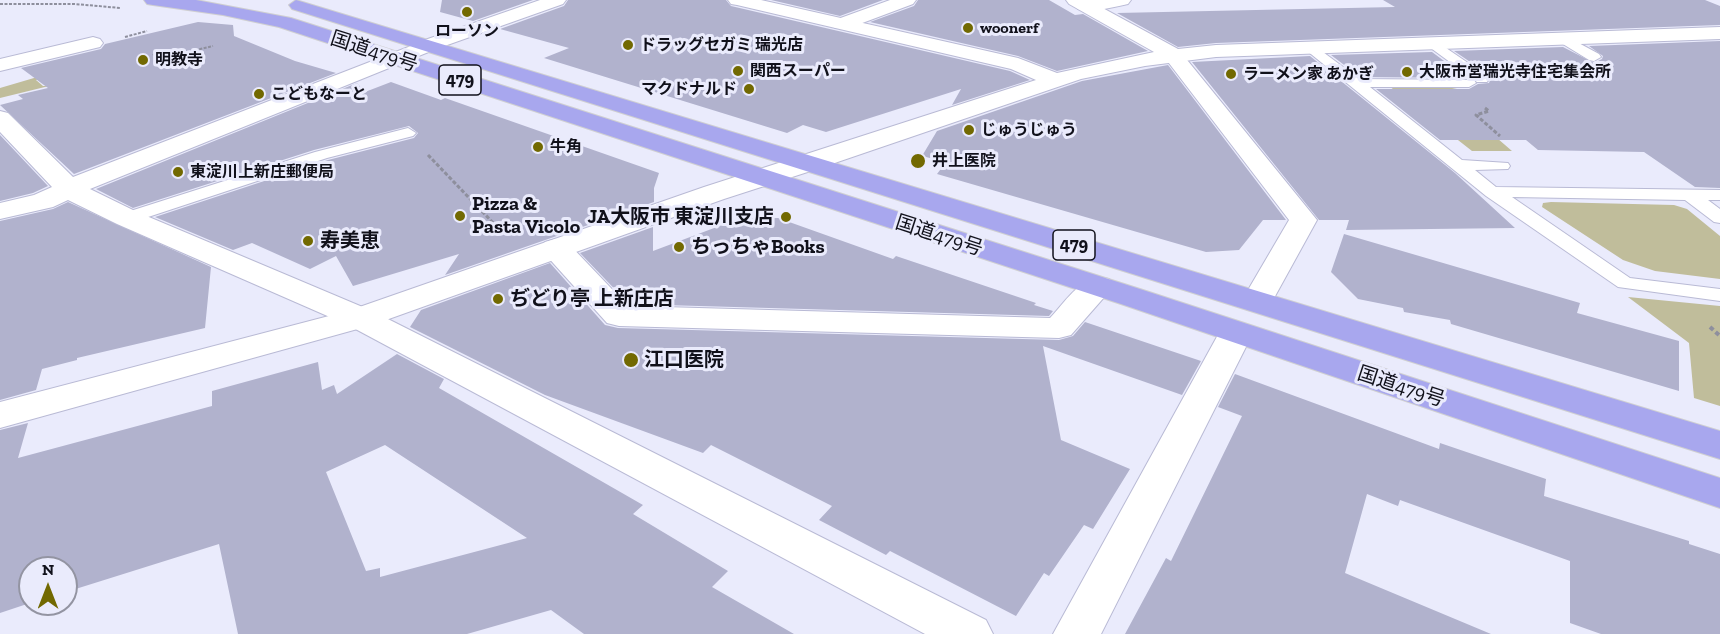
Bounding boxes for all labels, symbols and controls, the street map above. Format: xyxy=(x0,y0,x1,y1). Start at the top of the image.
marker: ローソン xyxy=(460,5,474,19)
place label: woonerf xyxy=(980,18,1038,38)
place label: ローソン xyxy=(435,21,499,41)
marker: woonerf xyxy=(961,21,975,35)
street label: 国道479号 xyxy=(327,27,421,77)
place label: ドラッグセガミ 瑞光店 xyxy=(640,35,803,55)
marker: ドラッグセガミ 瑞光店 xyxy=(621,38,635,52)
place label: 明教寺 xyxy=(155,50,203,70)
marker: 明教寺 xyxy=(136,53,150,67)
place label: 関西スーパー xyxy=(750,61,846,81)
place label: 大阪市営瑞光寺住宅集会所 xyxy=(1419,62,1611,82)
marker: 関西スーパー xyxy=(731,64,745,78)
place label: ラーメン家 あかぎ xyxy=(1243,64,1374,84)
road number: 479 xyxy=(439,65,481,95)
marker: 大阪市営瑞光寺住宅集会所 xyxy=(1400,65,1414,79)
marker: ラーメン家 あかぎ xyxy=(1224,67,1238,81)
place label: マクドナルド xyxy=(641,79,737,99)
marker: マクドナルド xyxy=(742,82,756,96)
place label: こどもなーと xyxy=(271,84,367,104)
marker: こどもなーと xyxy=(252,87,266,101)
place label: じゅうじゅう xyxy=(981,120,1077,140)
marker: じゅうじゅう xyxy=(962,123,976,137)
place label: 牛角 xyxy=(550,137,582,157)
marker: 牛角 xyxy=(531,140,545,154)
place label: 井上医院 xyxy=(932,151,996,171)
marker: 井上医院 xyxy=(909,152,927,170)
place label: 東淀川上新庄郵便局 xyxy=(190,162,334,182)
marker: 東淀川上新庄郵便局 xyxy=(171,165,185,179)
place label: Pizza & Pasta Vicolo xyxy=(472,192,580,239)
place label: JA大阪市 東淀川支店 xyxy=(588,205,774,229)
marker: Pizza & Pasta Vicolo xyxy=(453,209,467,223)
marker: JA大阪市 東淀川支店 xyxy=(779,210,793,224)
street label: 国道479号 xyxy=(892,211,986,261)
place label: 寿美恵 xyxy=(320,229,380,253)
road number: 479 xyxy=(1053,230,1095,260)
marker: 寿美恵 xyxy=(301,234,315,248)
place label: ちっちゃBooks xyxy=(691,235,825,259)
marker: ちっちゃBooks xyxy=(672,240,686,254)
place label: ぢどり亭 上新庄店 xyxy=(510,287,674,311)
marker: ぢどり亭 上新庄店 xyxy=(491,292,505,306)
place label: 江口医院 xyxy=(644,348,724,372)
marker: 江口医院 xyxy=(622,351,640,369)
street label: 国道479号 xyxy=(1354,362,1448,412)
north arrow xyxy=(18,556,78,616)
text: N xyxy=(42,560,54,579)

